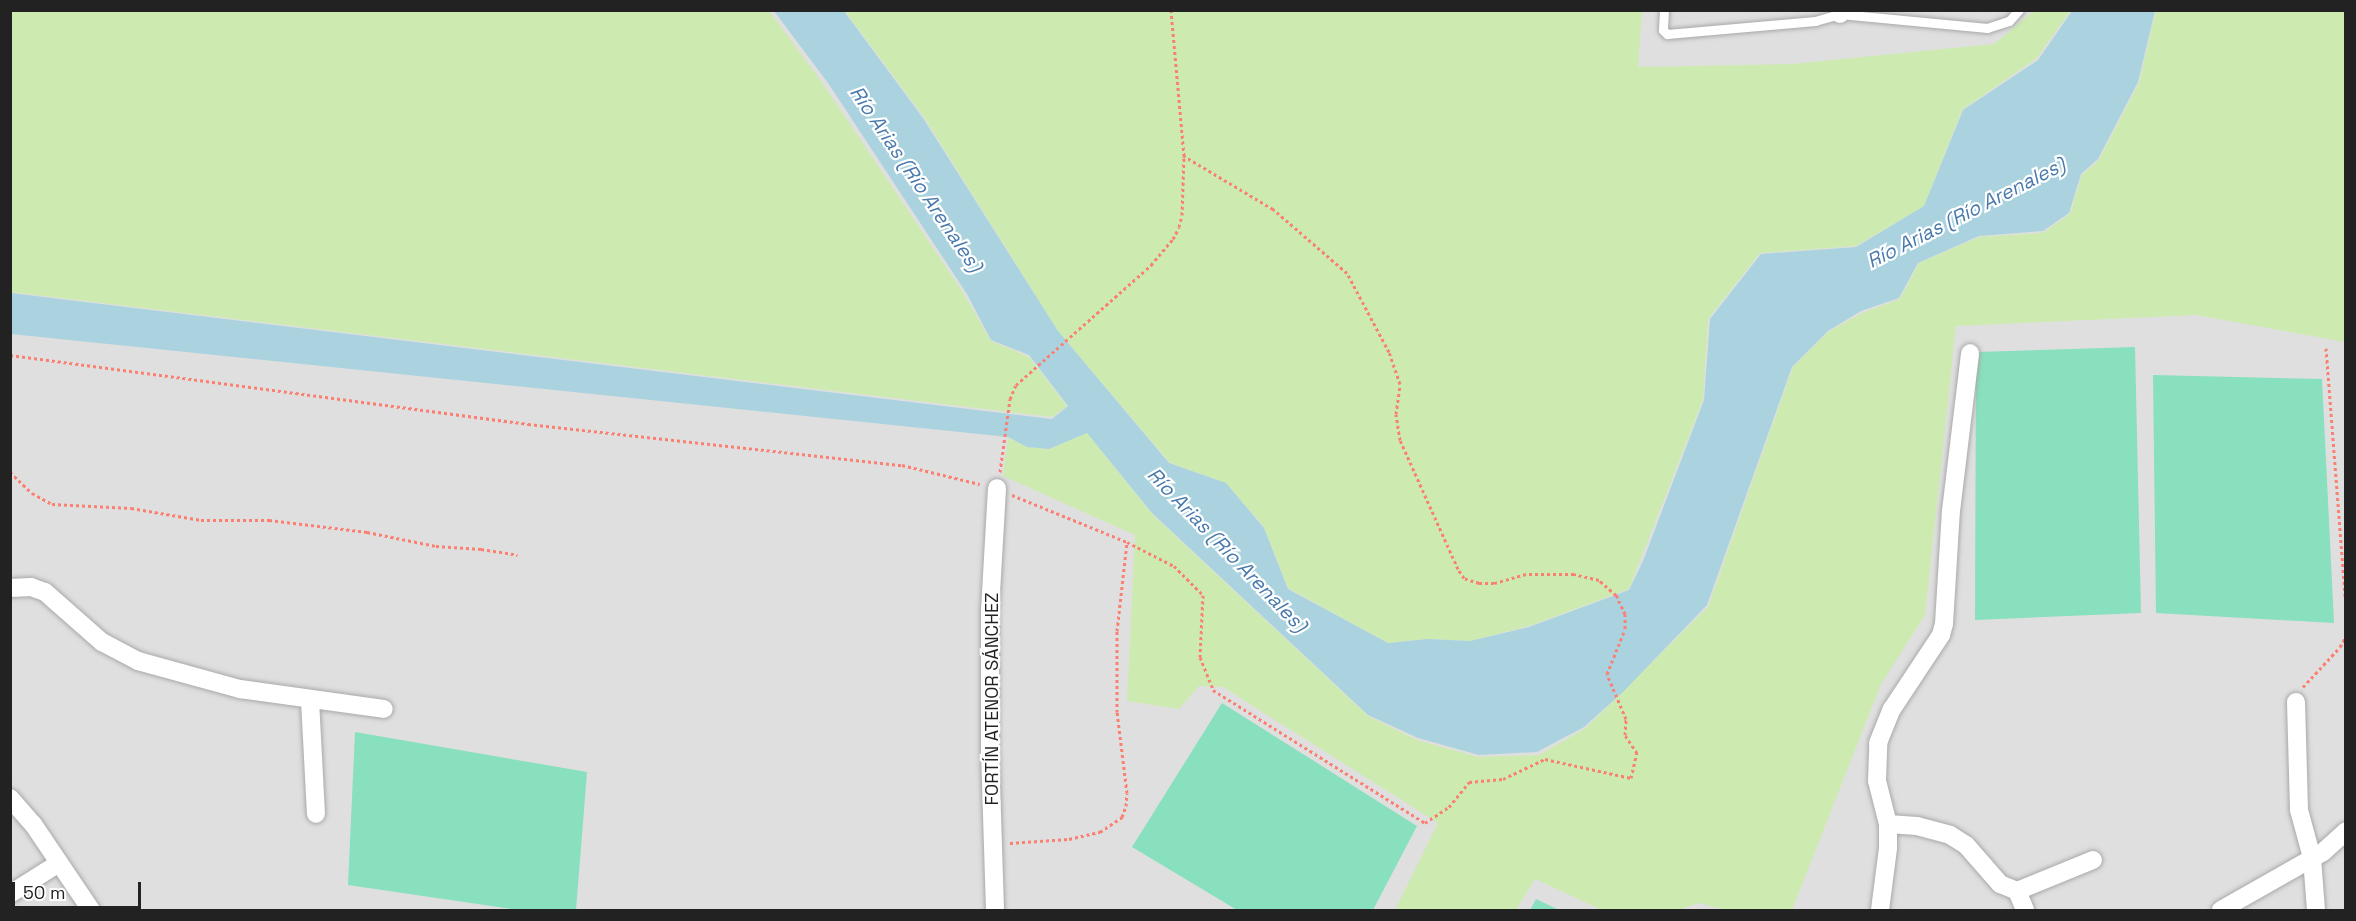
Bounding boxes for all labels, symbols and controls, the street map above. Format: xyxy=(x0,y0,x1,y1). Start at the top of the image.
water label: Río Arias (Río Arenales) xyxy=(845,81,987,277)
water label: Río Arias (Río Arenales) xyxy=(1863,152,2069,274)
water label: Río Arias (Río Arenales) xyxy=(1142,463,1312,637)
street label: FORTÍN ATENOR SÁNCHEZ xyxy=(981,592,1003,806)
scale bar xyxy=(15,870,144,908)
text: 50 m xyxy=(23,881,65,904)

